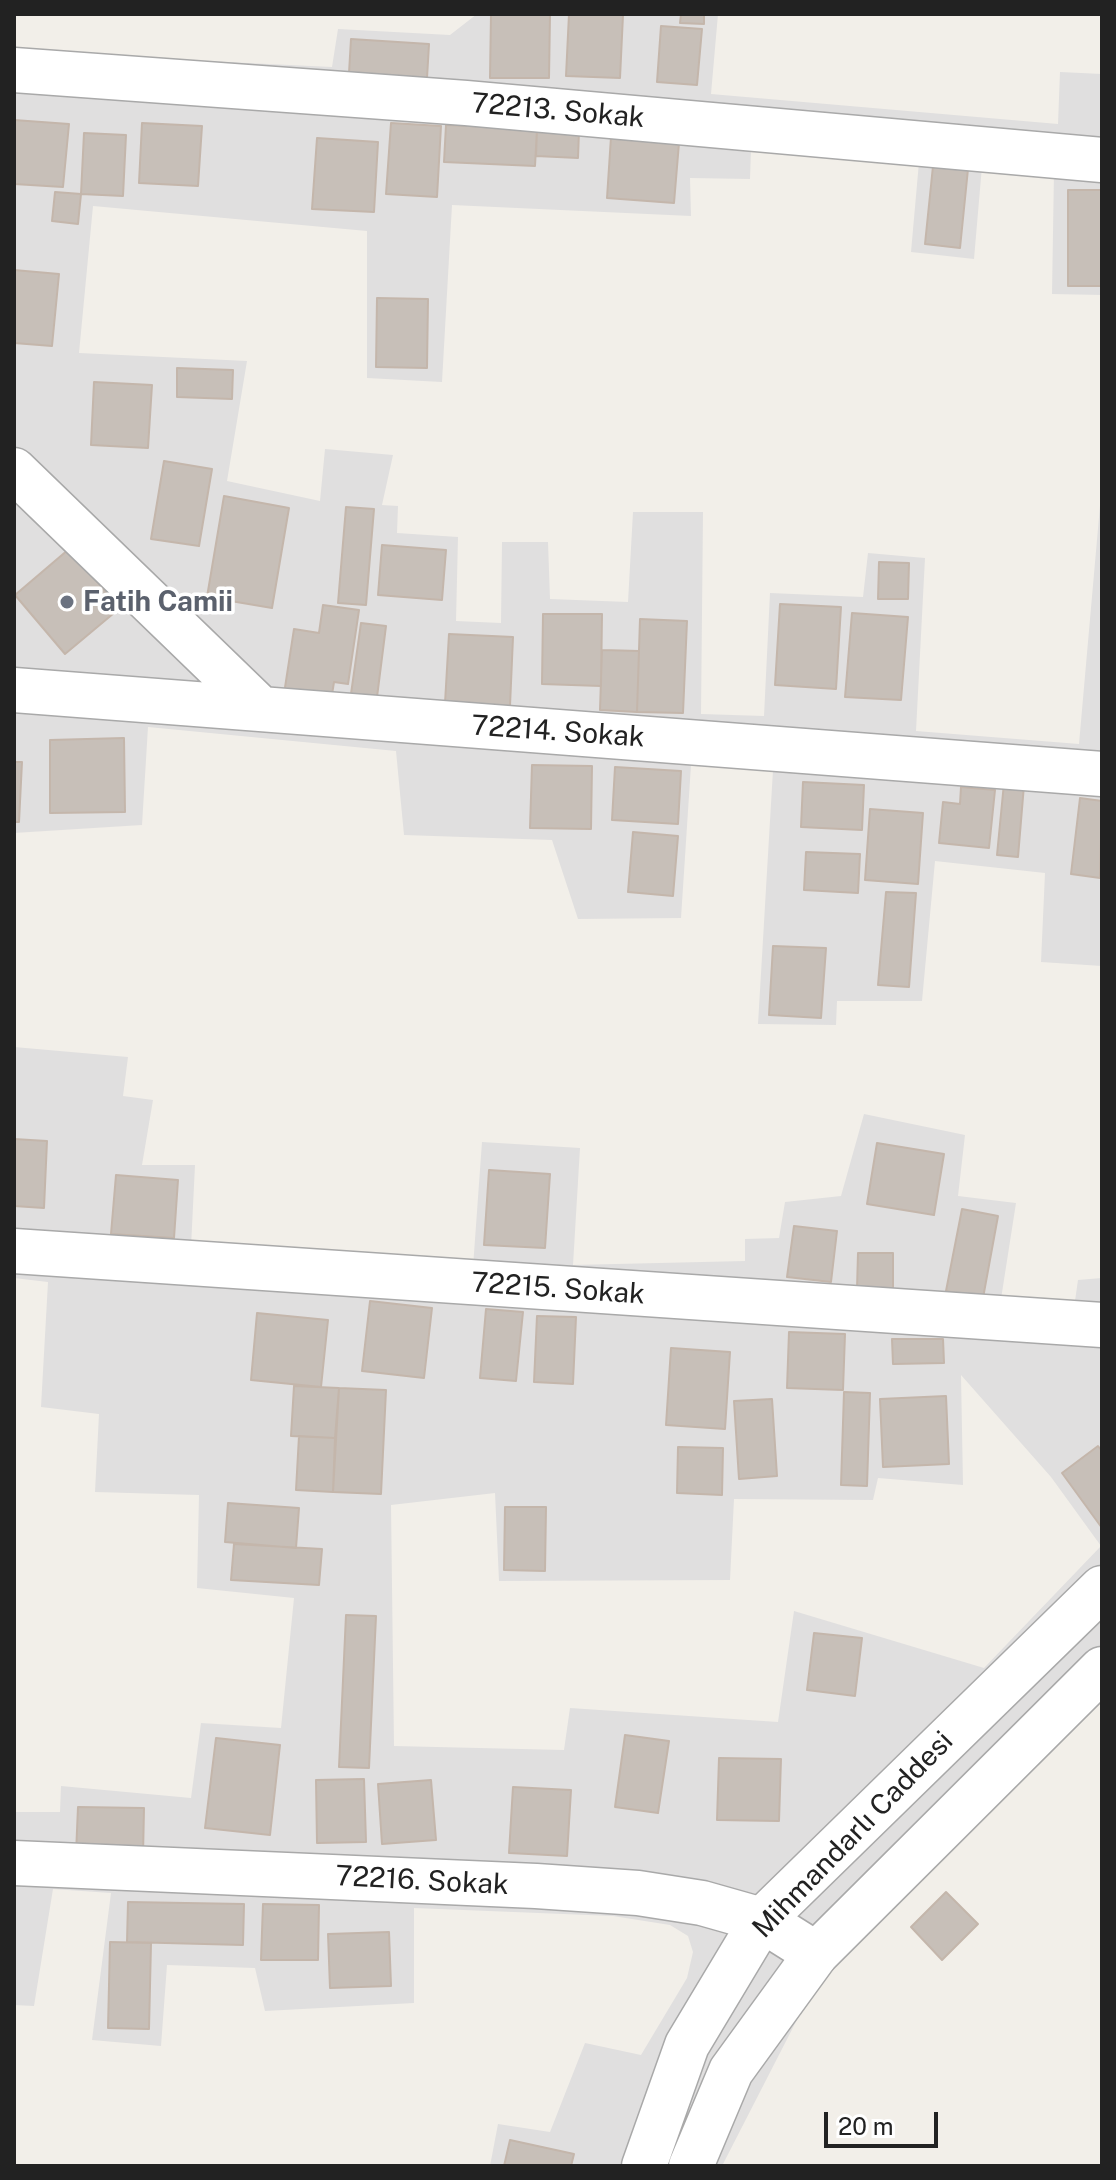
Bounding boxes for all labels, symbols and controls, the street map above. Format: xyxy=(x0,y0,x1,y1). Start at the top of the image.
street label: 72213. Sokak xyxy=(470,87,646,135)
place label: Fatih Camii xyxy=(83,585,233,619)
marker: Fatih Camii xyxy=(58,593,76,611)
street label: 72214. Sokak xyxy=(470,709,646,755)
street label: 72215. Sokak xyxy=(470,1266,646,1312)
street label: Mihmandarlı Caddesi xyxy=(746,1725,960,1945)
street label: 72216. Sokak xyxy=(335,1860,509,1902)
scale bar xyxy=(828,2096,942,2146)
text: 20 m xyxy=(838,2112,894,2140)

